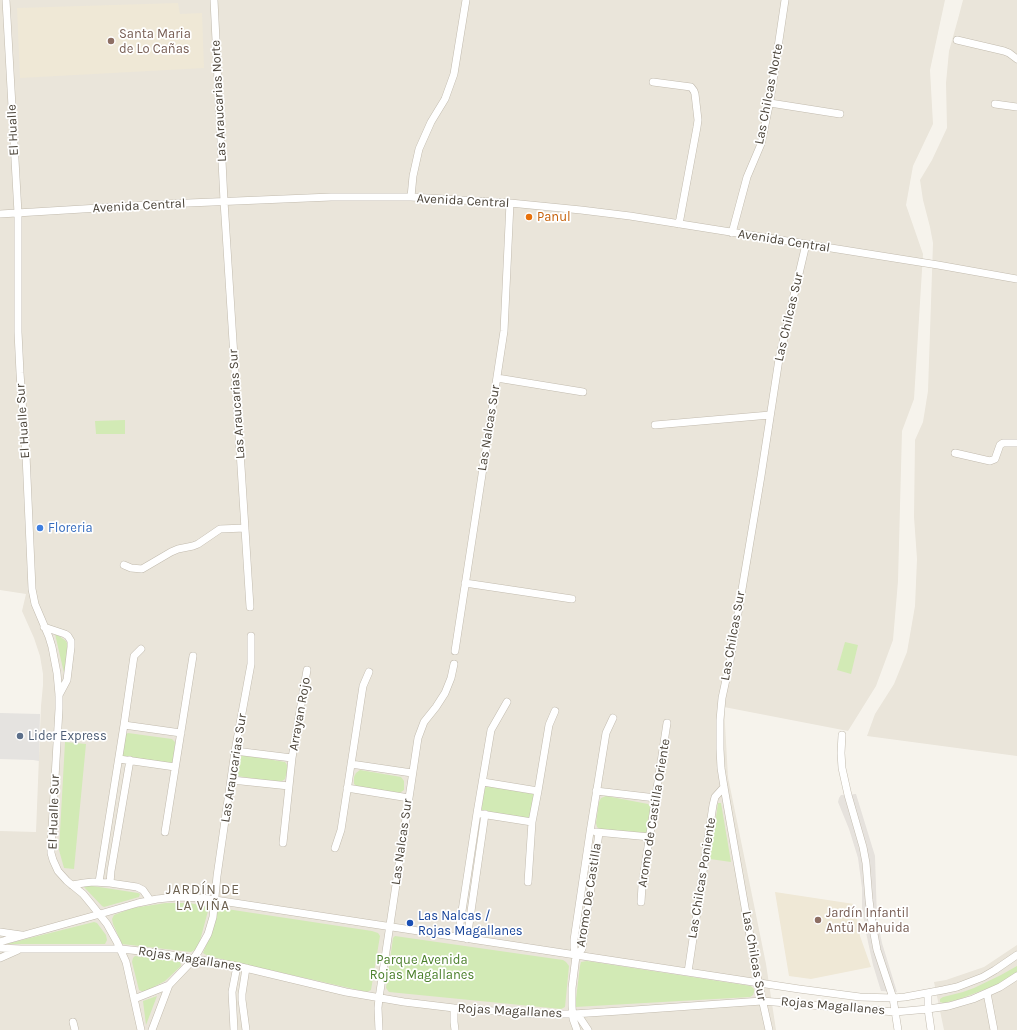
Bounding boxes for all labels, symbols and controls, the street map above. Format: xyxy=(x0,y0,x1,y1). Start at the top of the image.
place label: Santa Maria de Lo Cañas xyxy=(119,26,191,57)
marker: Santa Maria de Lo Cañas xyxy=(106,36,116,46)
street label: Las Araucarias Norte xyxy=(208,40,230,162)
street label: Las Chilcas Norte xyxy=(752,42,786,146)
street label: El Hualle xyxy=(4,104,22,156)
street label: Avenida Central xyxy=(416,191,510,211)
street label: Avenida Central xyxy=(92,196,186,216)
place label: Panul xyxy=(537,209,571,225)
marker: Panul xyxy=(524,212,534,222)
street label: Avenida Central xyxy=(737,226,831,256)
street label: Las Chilcas Sur xyxy=(771,271,807,363)
street label: Las Araucarias Sur xyxy=(225,348,249,460)
street label: El Hualle Sur xyxy=(13,383,33,459)
street label: Las Nalcas Sur xyxy=(474,384,504,472)
place label: Floreria xyxy=(48,520,93,536)
marker: Floreria xyxy=(35,523,45,533)
street label: Las Chilcas Sur xyxy=(717,590,749,682)
street label: Arrayan Rojo xyxy=(286,676,314,752)
street label: Las Araucarias Sur xyxy=(218,712,250,824)
place label: Lider Express xyxy=(28,728,107,744)
marker: Lider Express xyxy=(15,731,25,741)
street label: Aromo de Castilla Oriente xyxy=(635,738,673,888)
street label: El Hualle Sur xyxy=(45,774,63,850)
street label: Las Nalcas Sur xyxy=(388,798,416,886)
street label: Las Chilcas Poniente xyxy=(685,816,719,940)
street label: Aromo De Castilla xyxy=(573,842,605,948)
district label: JARDÍN DE LA VIÑA xyxy=(166,882,240,914)
place label: Jardín Infantil Antü Mahuida xyxy=(826,905,910,936)
place label: Las Nalcas / Rojas Magallanes xyxy=(418,908,523,939)
street label: Las Chilcas Sur xyxy=(738,910,770,1002)
marker: Jardín Infantil Antü Mahuida xyxy=(813,915,823,925)
marker: Las Nalcas / Rojas Magallanes xyxy=(405,918,415,928)
street label: Rojas Magallanes xyxy=(137,943,243,975)
park label: Parque Avenida Rojas Magallanes xyxy=(370,952,474,983)
street label: Rojas Magallanes xyxy=(780,994,886,1018)
street label: Rojas Magallanes xyxy=(457,1000,563,1022)

